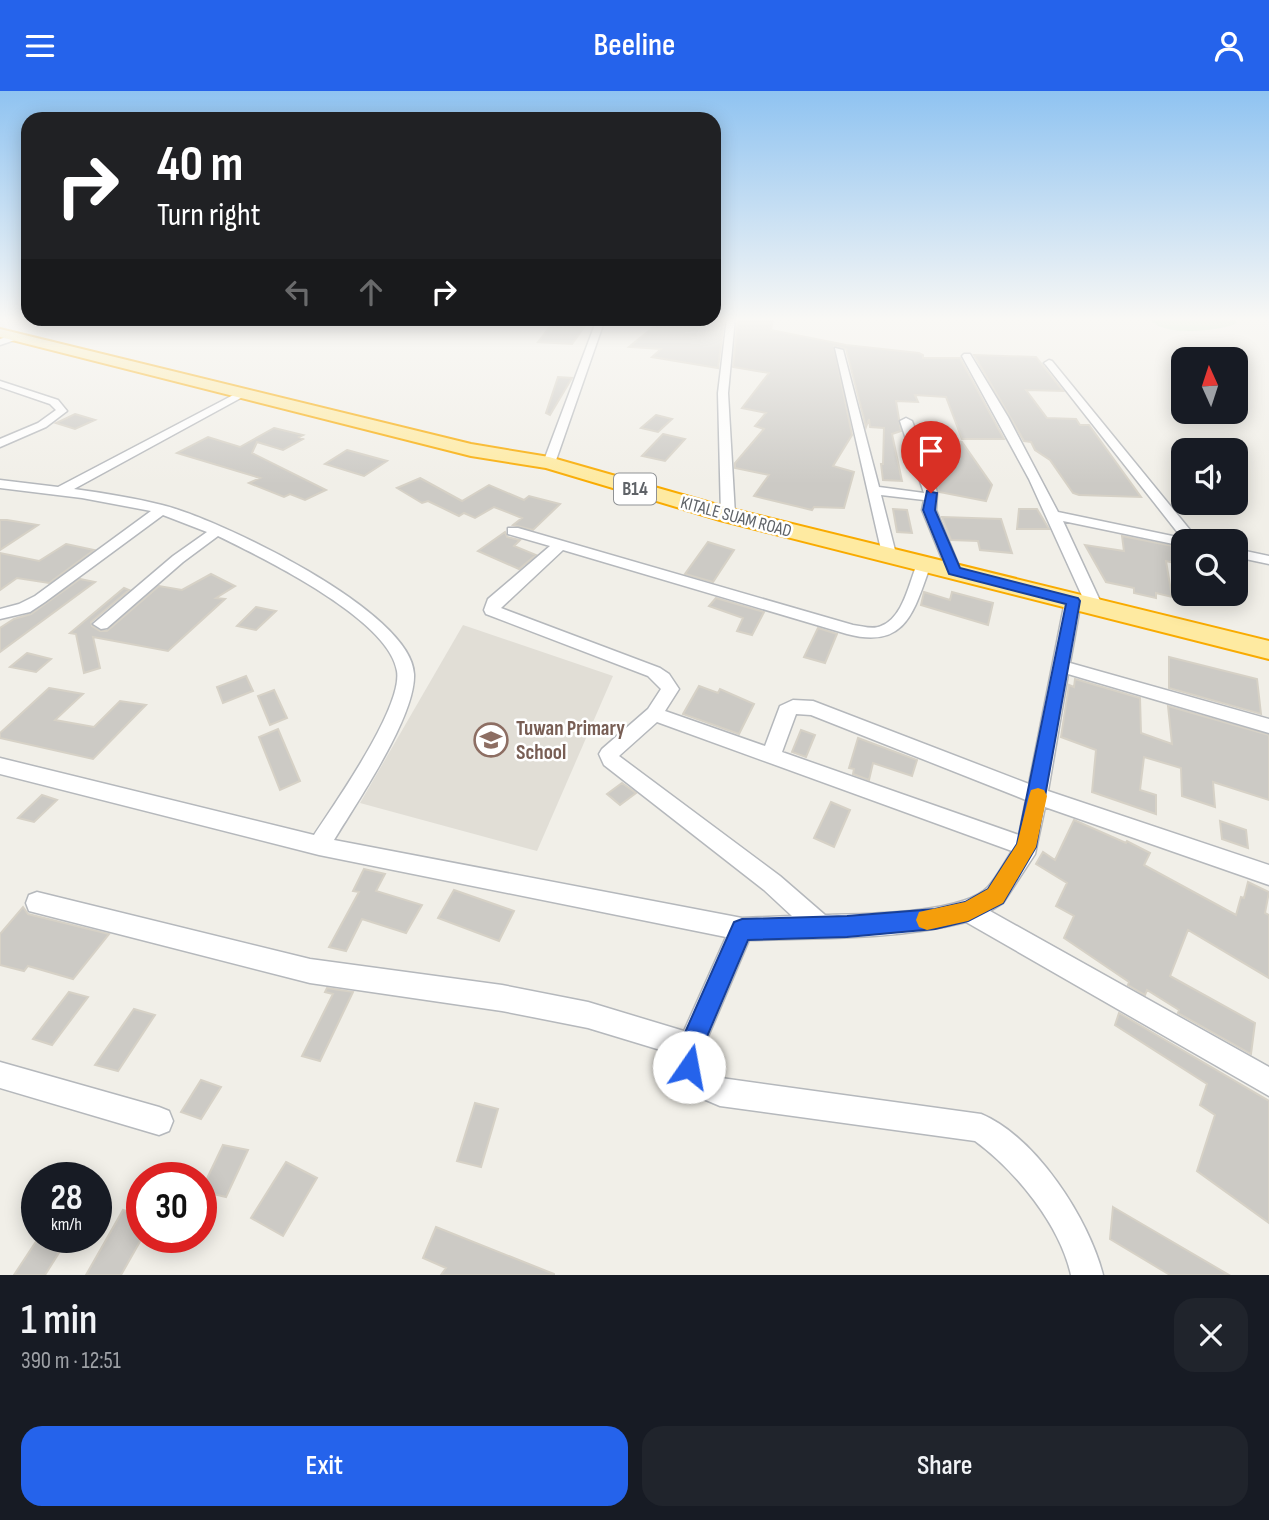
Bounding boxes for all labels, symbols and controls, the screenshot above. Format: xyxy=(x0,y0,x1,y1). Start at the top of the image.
text: Beeline xyxy=(594,26,675,65)
icon: menu xyxy=(21,27,59,65)
icon: person xyxy=(1210,27,1248,65)
text: 40 m xyxy=(157,136,243,195)
icon: right xyxy=(42,140,133,231)
text: Turn right xyxy=(157,196,261,235)
icon: left xyxy=(279,273,317,311)
icon: ahead xyxy=(352,273,390,311)
icon: right xyxy=(425,273,463,311)
north arrow xyxy=(1171,347,1248,423)
map controls xyxy=(1171,347,1248,606)
pin xyxy=(901,421,961,493)
icon: arrive xyxy=(912,432,950,470)
button: sound xyxy=(1171,438,1248,515)
road number: B14 xyxy=(614,473,656,505)
street label: KITALE SUAM ROAD xyxy=(678,492,794,542)
button: search xyxy=(1171,529,1248,606)
place label: Tuwan Primary School xyxy=(516,716,625,765)
school or university icon: Tuwan Primary School xyxy=(472,721,510,759)
position arrow xyxy=(652,1030,726,1104)
speed limit sign: 30 xyxy=(126,1162,217,1253)
text: 28 xyxy=(51,1177,82,1220)
text: km/h xyxy=(51,1214,82,1235)
text: 1 min xyxy=(21,1295,97,1346)
button: close xyxy=(1174,1298,1248,1372)
text: 390 m · 12:51 xyxy=(21,1347,121,1375)
button: Exit xyxy=(21,1426,628,1506)
button: Share xyxy=(642,1426,1248,1506)

